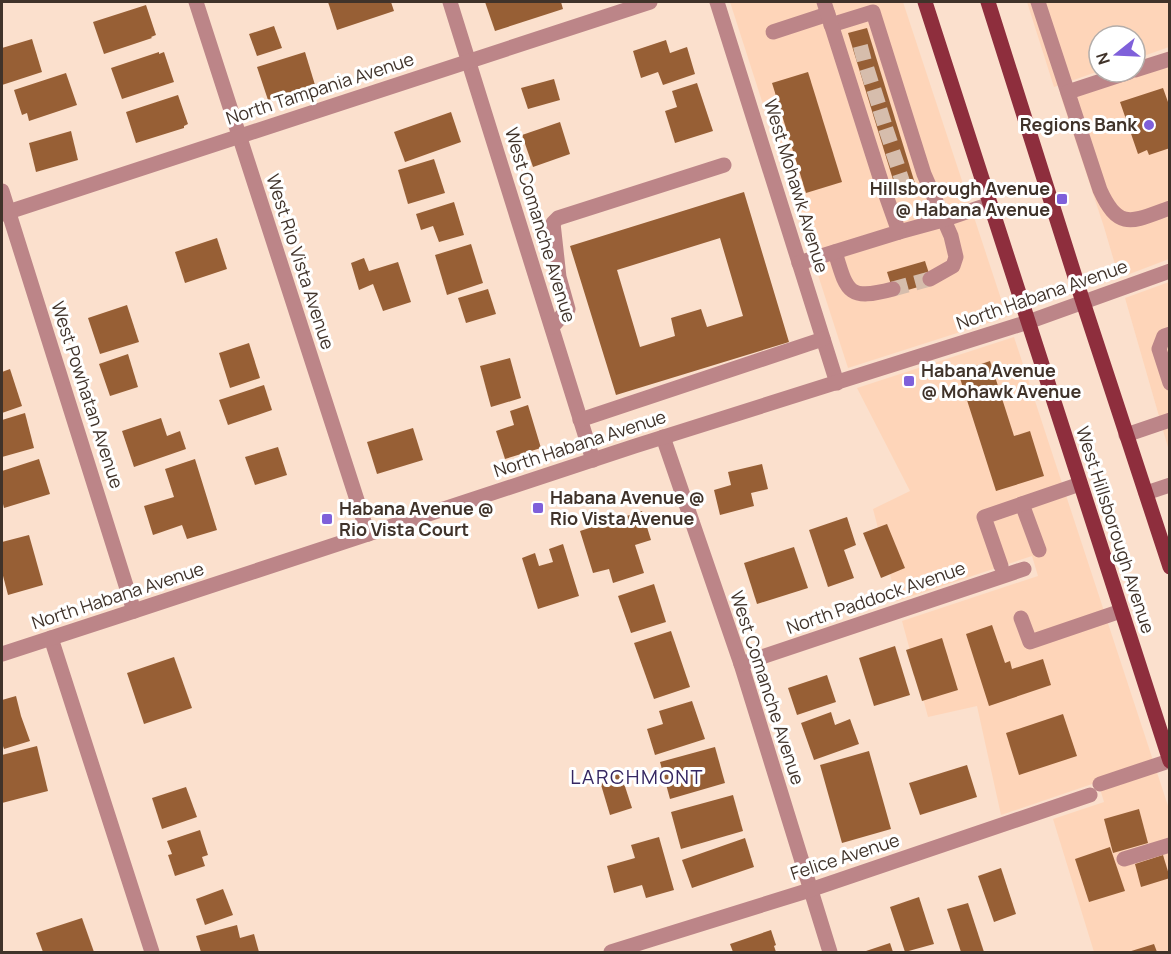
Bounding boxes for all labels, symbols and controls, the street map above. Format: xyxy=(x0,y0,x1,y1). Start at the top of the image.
north arrow xyxy=(1087,24,1147,84)
street label: North Tampania Avenue xyxy=(223,46,417,130)
text: N xyxy=(1090,50,1115,68)
street label: West Mohawk Avenue xyxy=(759,96,835,276)
place label: Regions Bank xyxy=(1020,112,1138,136)
marker: Regions Bank xyxy=(1142,118,1156,132)
street label: West Comanche Avenue xyxy=(500,124,582,325)
street label: West Rio Vista Avenue xyxy=(261,171,341,352)
place label: Hillsborough Avenue @ Habana Avenue xyxy=(870,176,1050,221)
marker: Hillsborough Avenue @ Habana Avenue xyxy=(1055,192,1069,206)
street label: North Habana Avenue xyxy=(953,253,1131,335)
street label: West Powhatan Avenue xyxy=(46,298,130,491)
place label: Habana Avenue @ Mohawk Avenue xyxy=(921,358,1082,403)
marker: Habana Avenue @ Mohawk Avenue xyxy=(902,374,916,388)
street label: North Habana Avenue xyxy=(490,404,669,482)
street label: West Hillsborough Avenue xyxy=(1071,423,1161,636)
place label: Habana Avenue @ Rio Vista Avenue xyxy=(550,485,705,530)
place label: Habana Avenue @ Rio Vista Court xyxy=(339,496,494,541)
marker: Habana Avenue @ Rio Vista Avenue xyxy=(531,501,545,515)
marker: Habana Avenue @ Rio Vista Court xyxy=(320,512,334,526)
street label: North Paddock Avenue xyxy=(783,555,968,639)
street label: North Habana Avenue xyxy=(28,556,207,634)
street label: West Comanche Avenue xyxy=(725,588,811,788)
district label: LARCHMONT xyxy=(570,763,704,790)
street label: Felice Avenue xyxy=(787,827,902,885)

